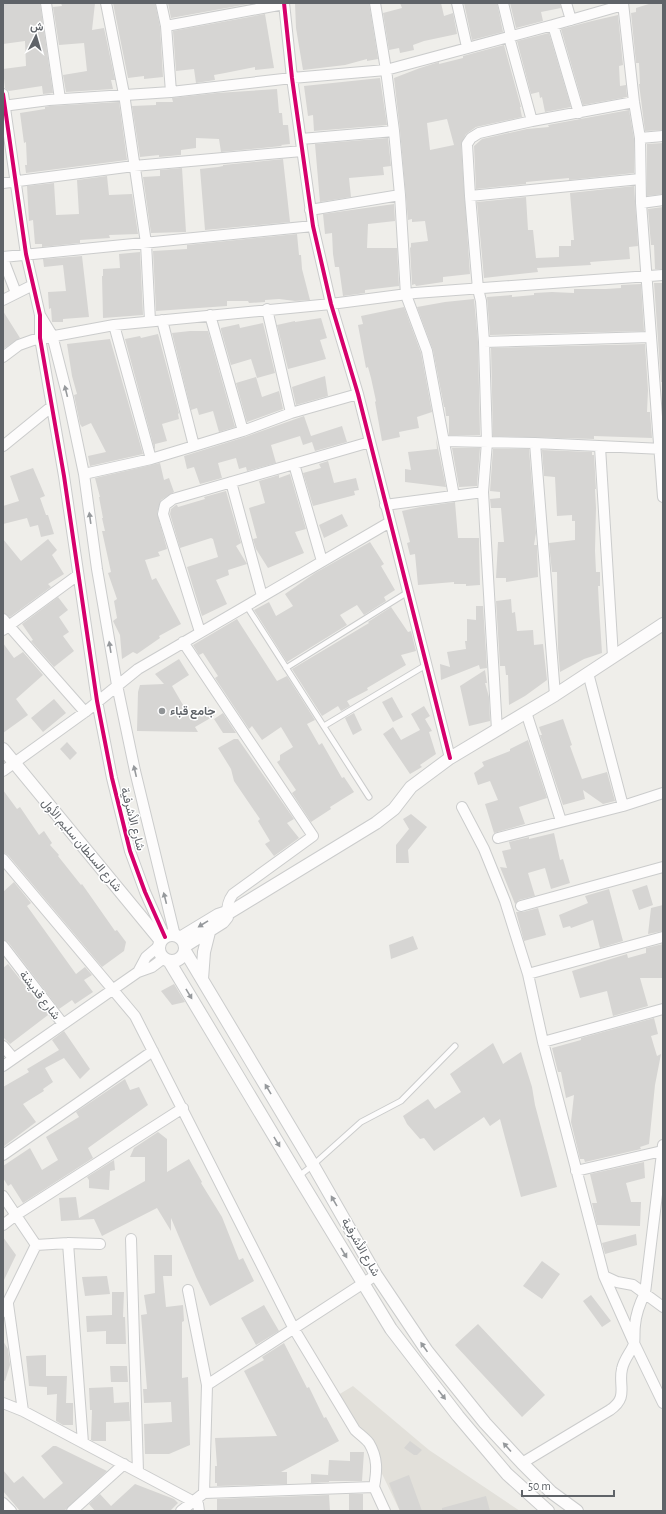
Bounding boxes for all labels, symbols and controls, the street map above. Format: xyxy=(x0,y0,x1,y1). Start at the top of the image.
north arrow xyxy=(16,16,56,56)
text: ش xyxy=(30,20,44,34)
one-way arrow xyxy=(63,384,69,396)
one-way arrow xyxy=(87,512,93,524)
one-way arrow xyxy=(107,641,113,653)
place label: جامع قباء xyxy=(170,705,215,719)
marker: جامع قباء xyxy=(157,706,167,716)
one-way arrow xyxy=(131,765,137,777)
street label: شارع الأشرفية xyxy=(116,786,148,853)
street label: شارع السلطان سليم الأول xyxy=(37,796,125,896)
one-way arrow xyxy=(162,891,168,904)
one-way arrow xyxy=(197,920,209,927)
street label: شارع قديشة xyxy=(15,968,63,1023)
one-way arrow xyxy=(186,988,193,1000)
one-way arrow xyxy=(264,1083,271,1095)
one-way arrow xyxy=(274,1136,281,1148)
one-way arrow xyxy=(330,1195,337,1207)
street label: شارع الأشرفية xyxy=(337,1215,383,1280)
one-way arrow xyxy=(341,1247,348,1259)
one-way arrow xyxy=(420,1342,428,1353)
one-way arrow xyxy=(437,1390,445,1400)
one-way arrow xyxy=(503,1442,512,1453)
scale bar xyxy=(522,1472,614,1498)
text: 50 m xyxy=(528,1480,551,1492)

